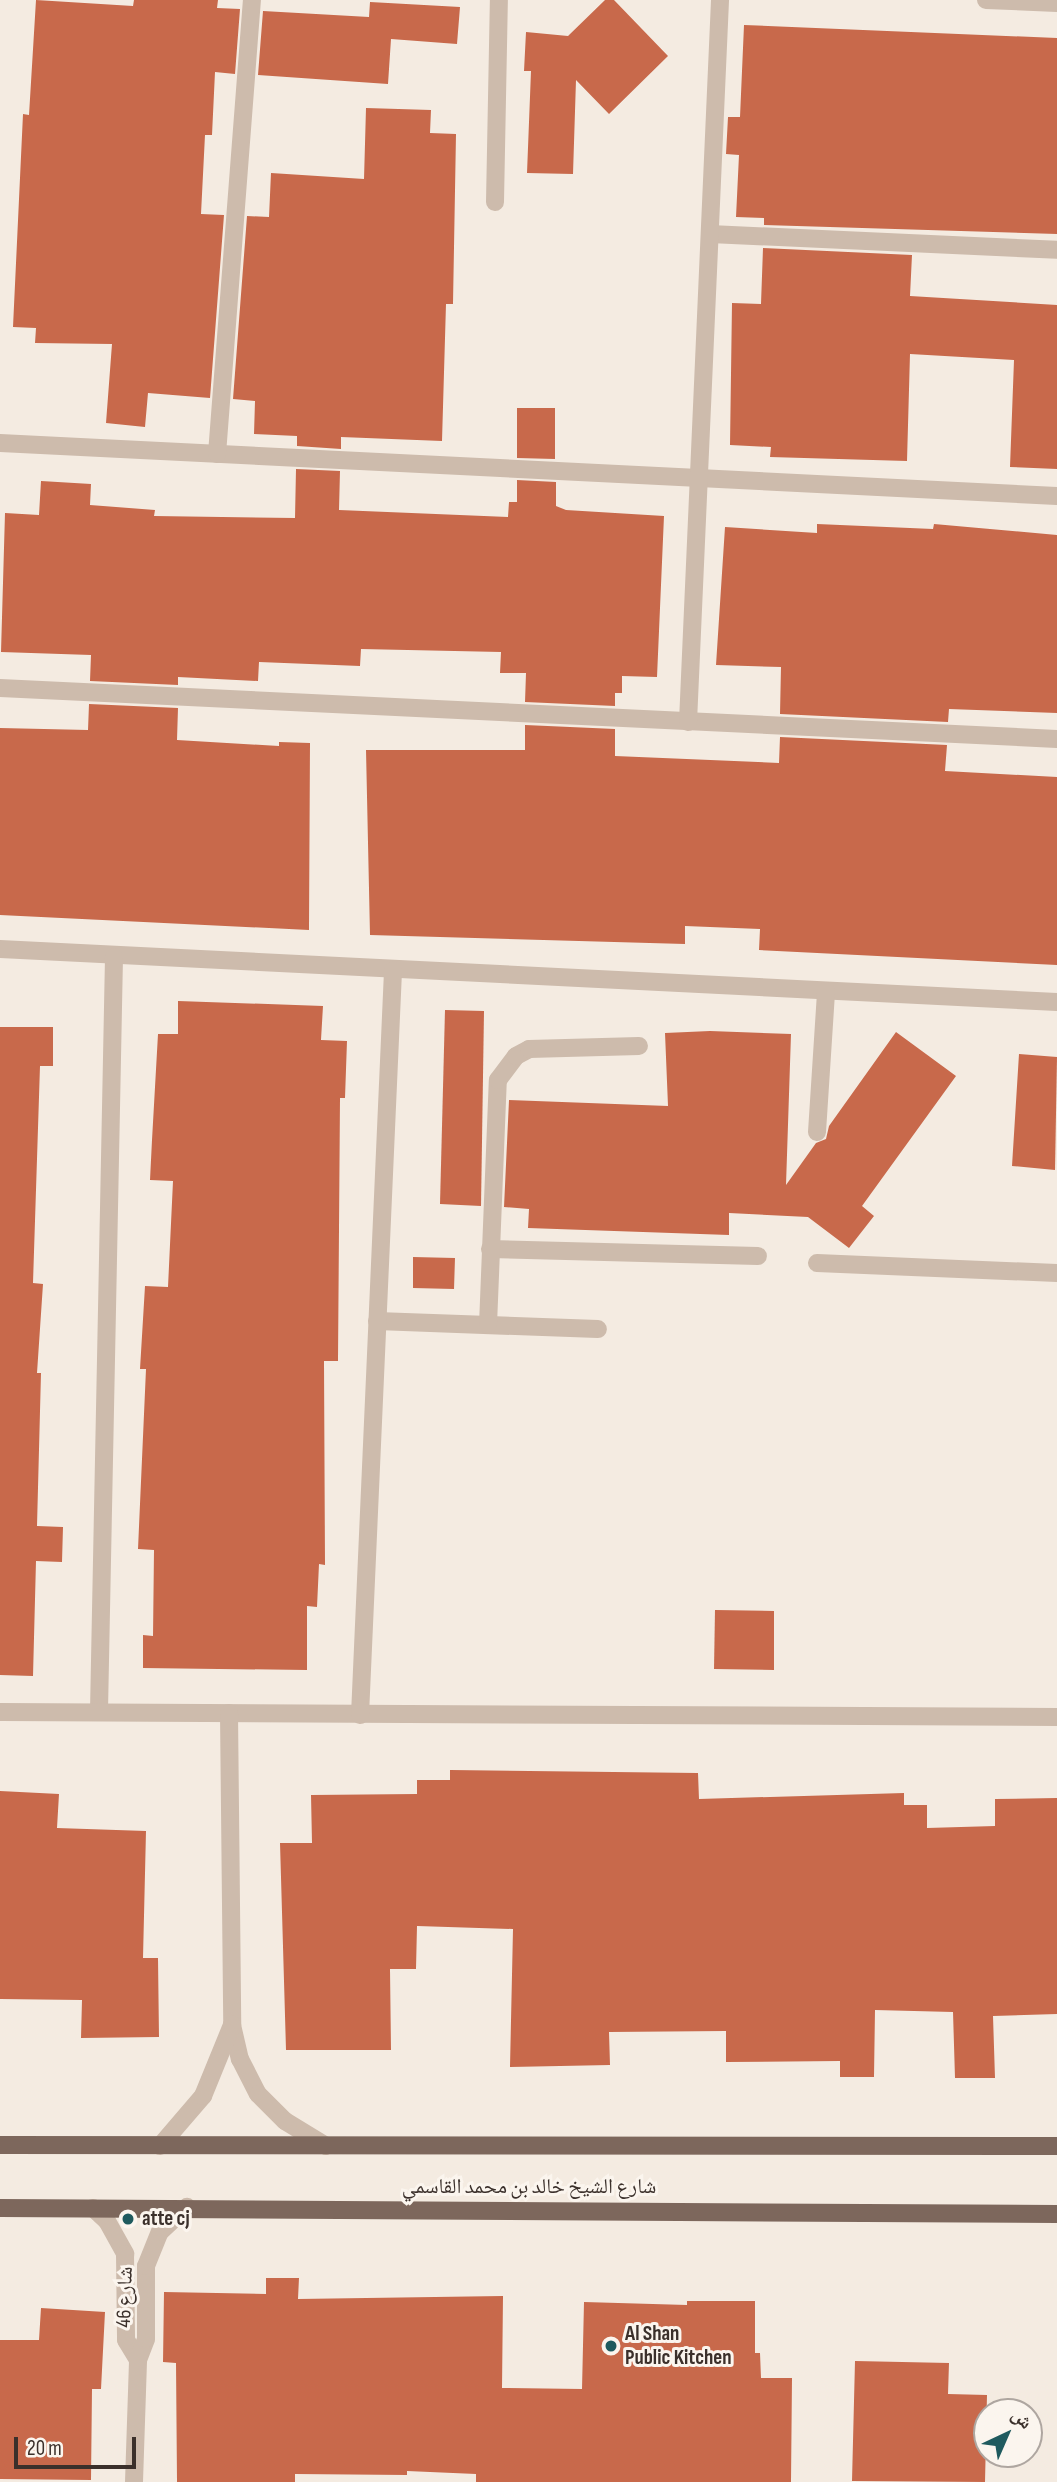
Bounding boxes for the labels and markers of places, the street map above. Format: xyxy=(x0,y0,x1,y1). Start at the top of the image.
place label: atte cj xyxy=(142,2206,190,2232)
marker: atte cj xyxy=(120,2211,136,2227)
place label: Al Shan Public Kitchen xyxy=(625,2321,732,2371)
marker: Al Shan Public Kitchen xyxy=(603,2338,619,2354)

